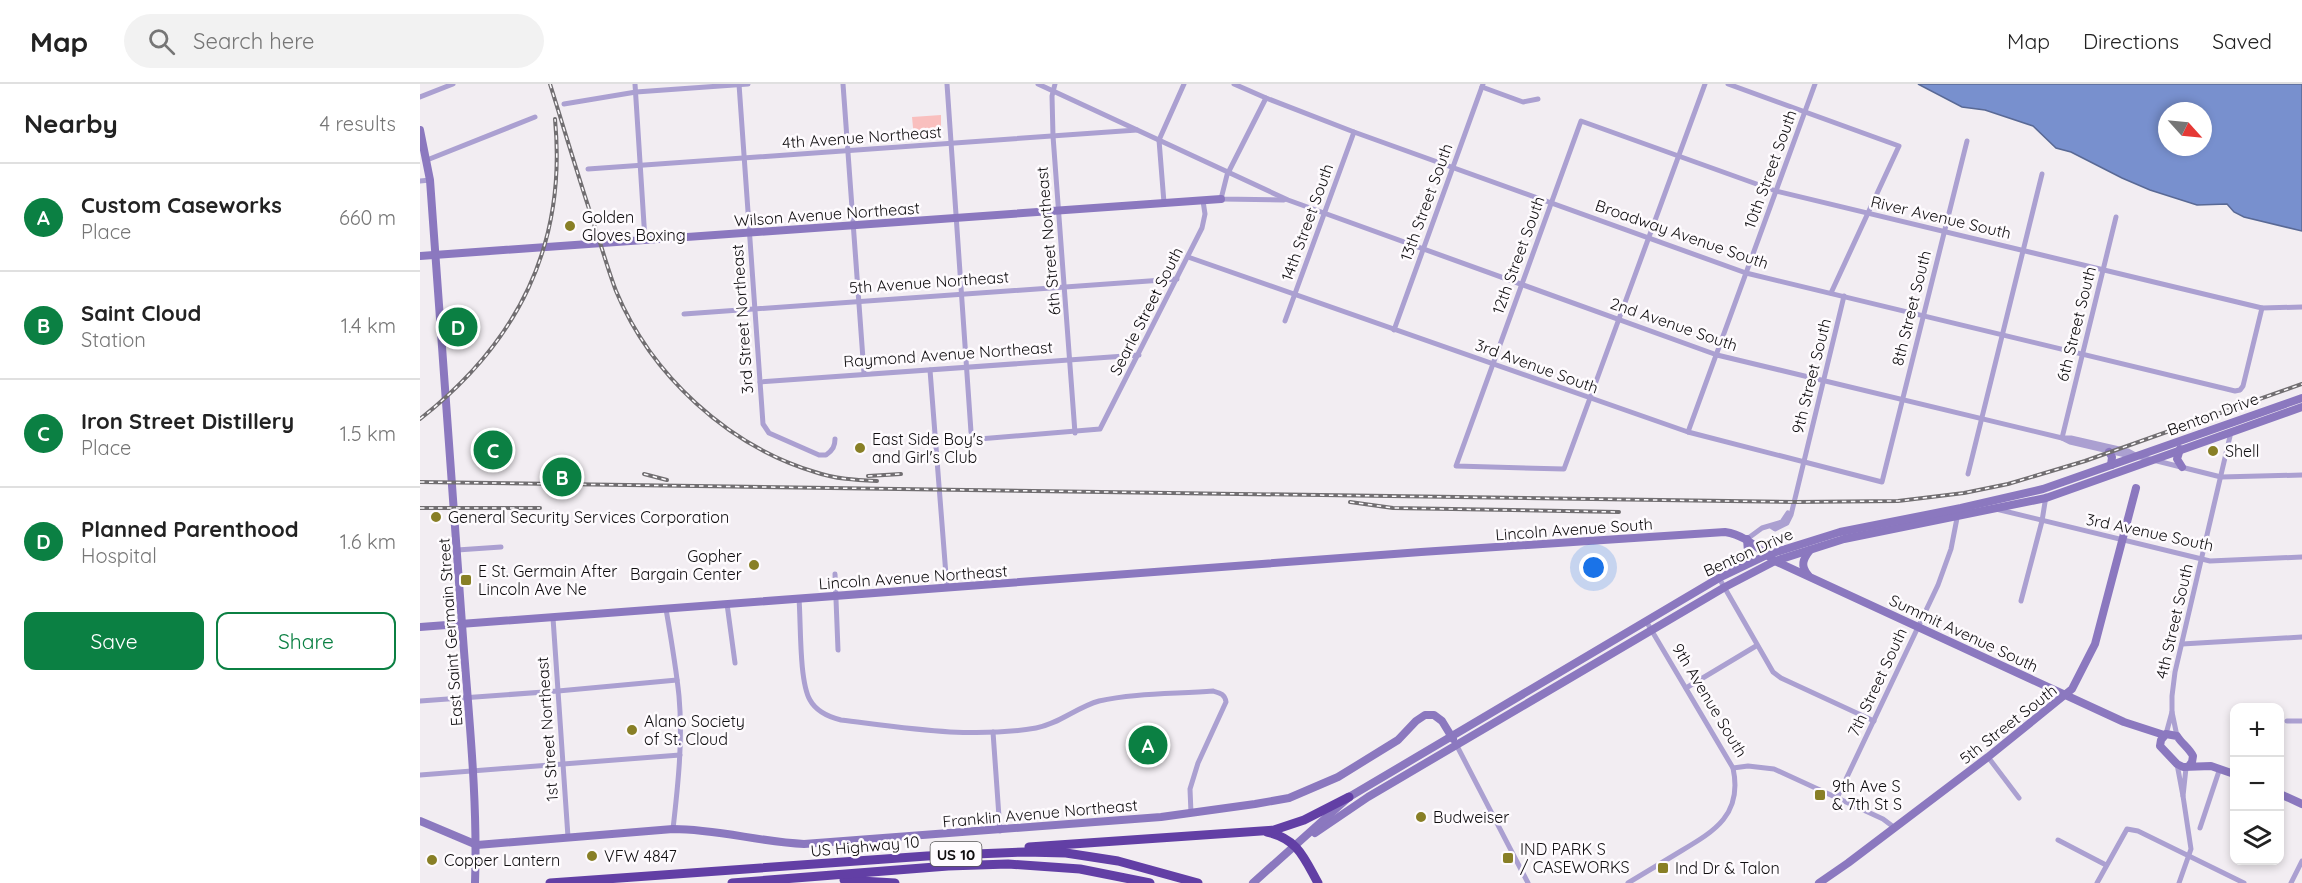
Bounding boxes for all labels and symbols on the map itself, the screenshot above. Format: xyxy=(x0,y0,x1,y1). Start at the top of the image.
north arrow xyxy=(2158,102,2212,156)
street label: 10th Street South xyxy=(1739,107,1801,231)
street label: 4th Avenue Northeast xyxy=(781,121,943,153)
street label: 13th Street South xyxy=(1395,141,1457,263)
street label: 14th Street South xyxy=(1277,161,1337,283)
street label: 6th Street Northeast xyxy=(1032,166,1064,316)
street label: River Avenue South xyxy=(1869,191,2013,243)
street label: 12th Street South xyxy=(1487,193,1549,317)
street label: Broadway Avenue South xyxy=(1593,195,1771,273)
street label: Wilson Avenue Northeast xyxy=(733,198,921,230)
place label: Golden Gloves Boxing xyxy=(582,207,686,245)
marker: Golden Gloves Boxing xyxy=(563,219,577,233)
street label: 3rd Street Northeast xyxy=(727,243,757,395)
street label: Searle Street South xyxy=(1105,244,1187,378)
street label: 8th Street South xyxy=(1887,248,1935,368)
street label: 6th Street South xyxy=(2052,264,2100,384)
street label: 5th Avenue Northeast xyxy=(848,266,1010,298)
street label: 2nd Avenue South xyxy=(1608,293,1740,355)
pin: D xyxy=(438,304,477,350)
street label: 9th Street South xyxy=(1787,316,1835,436)
street label: 3rd Avenue South xyxy=(1473,334,1601,398)
street label: Raymond Avenue Northeast xyxy=(843,337,1053,371)
street label: Benton Drive xyxy=(2165,388,2261,440)
pin: C xyxy=(474,428,512,472)
place label: East Side Boy's and Girl's Club xyxy=(872,429,983,467)
marker: East Side Boy's and Girl's Club xyxy=(853,441,867,455)
place label: Shell xyxy=(2225,441,2259,461)
marker: Shell xyxy=(2206,444,2220,458)
pin: B xyxy=(542,454,582,500)
place label: General Security Services Corporation xyxy=(448,507,729,527)
street label: 3rd Avenue South xyxy=(2085,509,2215,555)
marker: General Security Services Corporation xyxy=(429,510,443,524)
street label: Lincoln Avenue South xyxy=(1495,514,1653,544)
street label: Benton Drive xyxy=(1700,523,1796,581)
street label: East Saint Germain Street xyxy=(433,537,467,727)
place label: Gopher Bargain Center xyxy=(630,546,742,584)
your location xyxy=(1579,553,1608,582)
marker: Gopher Bargain Center xyxy=(747,558,761,572)
street label: Lincoln Avenue Northeast xyxy=(818,560,1008,594)
place label: E St. Germain After Lincoln Ave Ne xyxy=(478,561,618,599)
street label: 4th Street South xyxy=(2151,561,2197,681)
marker: E St. Germain After Lincoln Ave Ne xyxy=(459,573,473,587)
street label: Summit Avenue South xyxy=(1886,590,2042,676)
street label: 7th Street South xyxy=(1843,625,1911,739)
street label: 9th Avenue South xyxy=(1668,639,1752,761)
street label: 1st Street Northeast xyxy=(532,656,562,802)
street label: 5th Street South xyxy=(1955,680,2061,768)
place label: Alano Society of St. Cloud xyxy=(644,711,745,749)
pin: A xyxy=(1128,722,1168,768)
marker: Alano Society of St. Cloud xyxy=(625,723,639,737)
place label: 9th Ave S & 7th St S xyxy=(1832,776,1902,814)
marker: 9th Ave S & 7th St S xyxy=(1813,788,1827,802)
street label: Franklin Avenue Northeast xyxy=(942,795,1138,831)
place label: Budweiser xyxy=(1433,807,1509,827)
marker: Budweiser xyxy=(1414,810,1428,824)
street label: US Highway 10 xyxy=(810,831,920,861)
place label: IND PARK S / CASEWORKS xyxy=(1520,839,1630,877)
road number: US 10 xyxy=(930,842,982,866)
place label: VFW 4847 xyxy=(604,846,677,866)
marker: VFW 4847 xyxy=(585,849,599,863)
place label: Copper Lantern xyxy=(444,850,560,870)
marker: IND PARK S / CASEWORKS xyxy=(1501,851,1515,865)
marker: Copper Lantern xyxy=(425,853,439,867)
place label: Ind Dr & Talon xyxy=(1675,858,1780,878)
marker: Ind Dr & Talon xyxy=(1656,861,1670,875)

